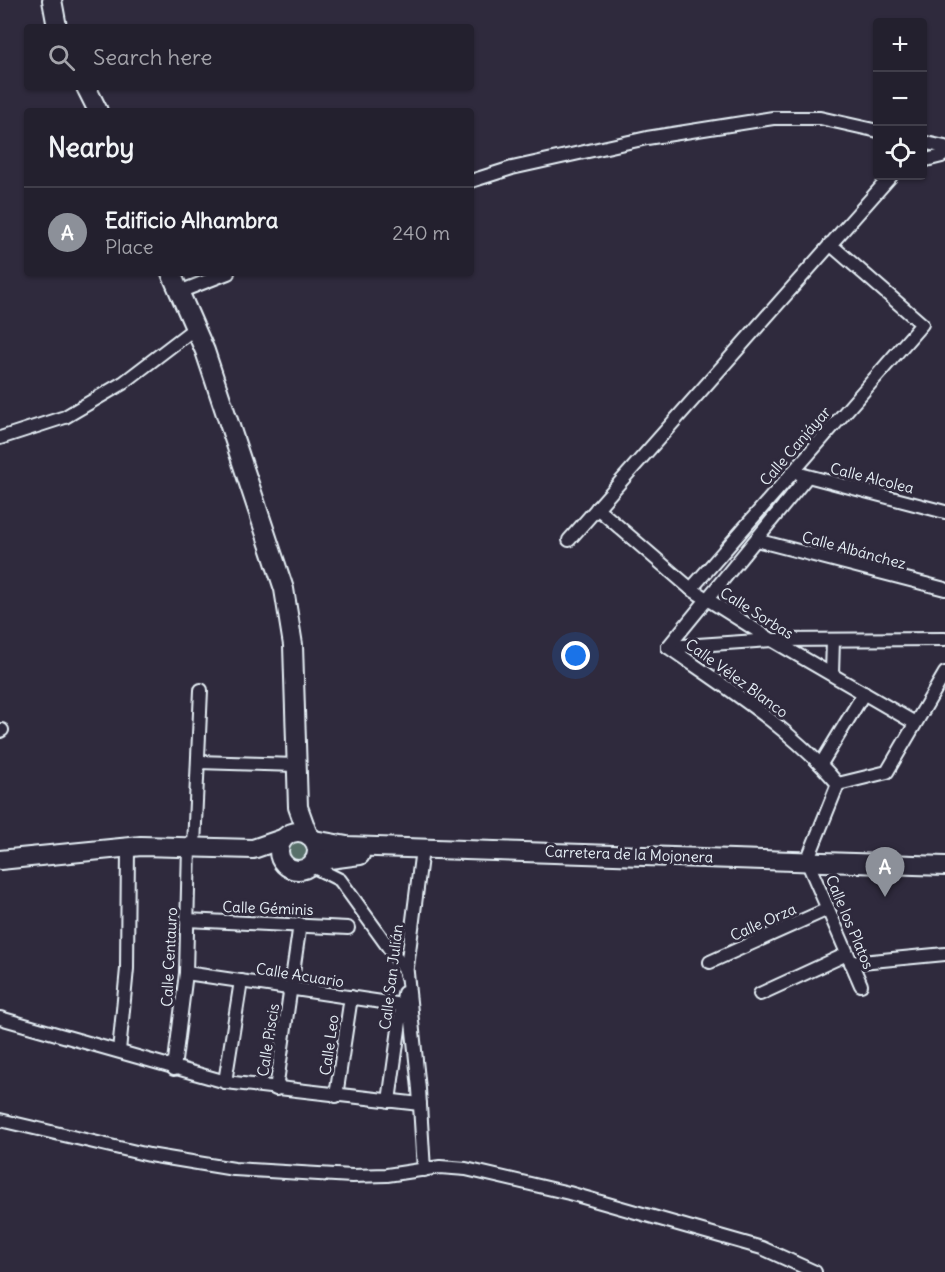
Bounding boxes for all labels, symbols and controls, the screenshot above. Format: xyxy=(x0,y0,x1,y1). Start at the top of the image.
map controls xyxy=(873,18,927,180)
button: + xyxy=(873,18,927,72)
search box xyxy=(24,24,474,90)
icon: search xyxy=(45,41,78,74)
text: Search here xyxy=(93,43,212,71)
button: − xyxy=(873,72,927,126)
button: locate xyxy=(873,126,927,180)
text: Nearby xyxy=(48,131,134,164)
text: Edificio Alhambra xyxy=(105,206,278,234)
text: A xyxy=(61,220,74,245)
text: 240 m xyxy=(392,220,450,245)
text: Place xyxy=(105,234,153,259)
street label: Calle Canjáyar xyxy=(755,403,835,489)
street label: Calle Alcolea xyxy=(828,458,916,498)
street label: Calle Albánchez xyxy=(800,527,908,573)
street label: Calle Sorbas xyxy=(717,583,797,643)
street label: Calle Vélez Blanco xyxy=(682,634,792,722)
your location xyxy=(561,641,590,670)
street label: Carretera de la Mojonera xyxy=(544,842,714,866)
pin: A xyxy=(866,848,904,897)
street label: Calle los Platos xyxy=(822,872,878,972)
street label: Calle Géminis xyxy=(222,897,314,919)
street label: Calle Orza xyxy=(727,899,799,945)
street label: Calle Centauro xyxy=(157,907,181,1007)
street label: Calle San Julián xyxy=(375,923,407,1031)
street label: Calle Acuario xyxy=(254,959,346,991)
street label: Calle Piscis xyxy=(253,1002,283,1078)
street label: Calle Leo xyxy=(315,1014,343,1076)

